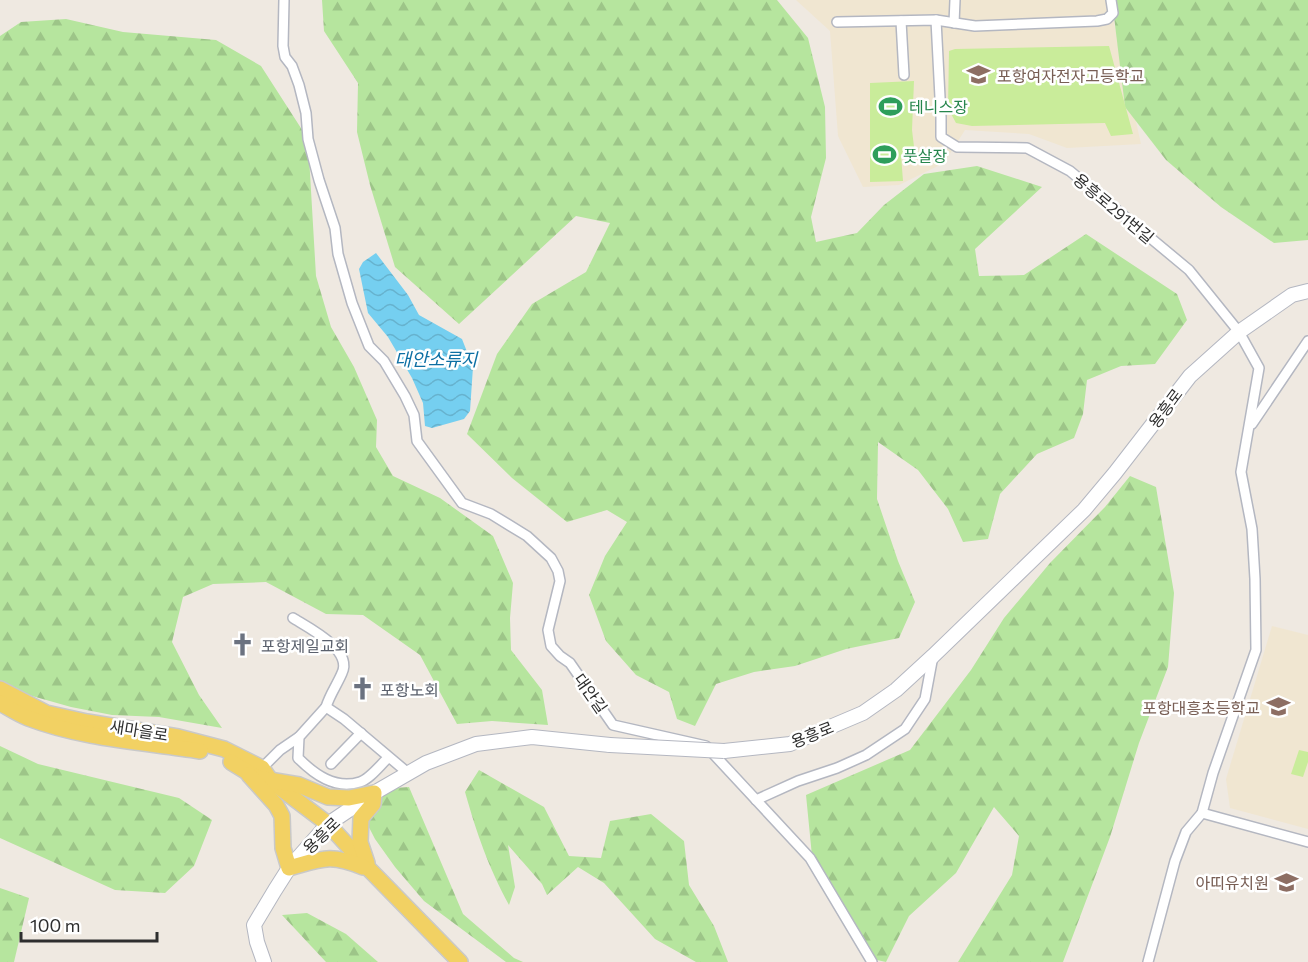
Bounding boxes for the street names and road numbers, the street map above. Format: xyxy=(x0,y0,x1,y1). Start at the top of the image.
street label: 용흥로291번길 xyxy=(1070,169,1158,247)
street label: 용흥로 xyxy=(1144,384,1186,431)
street label: 대안길 xyxy=(571,669,611,717)
street label: 새마을로 xyxy=(108,716,170,744)
street label: 용흥로 xyxy=(788,717,836,751)
street label: 용흥로 xyxy=(299,813,344,857)

